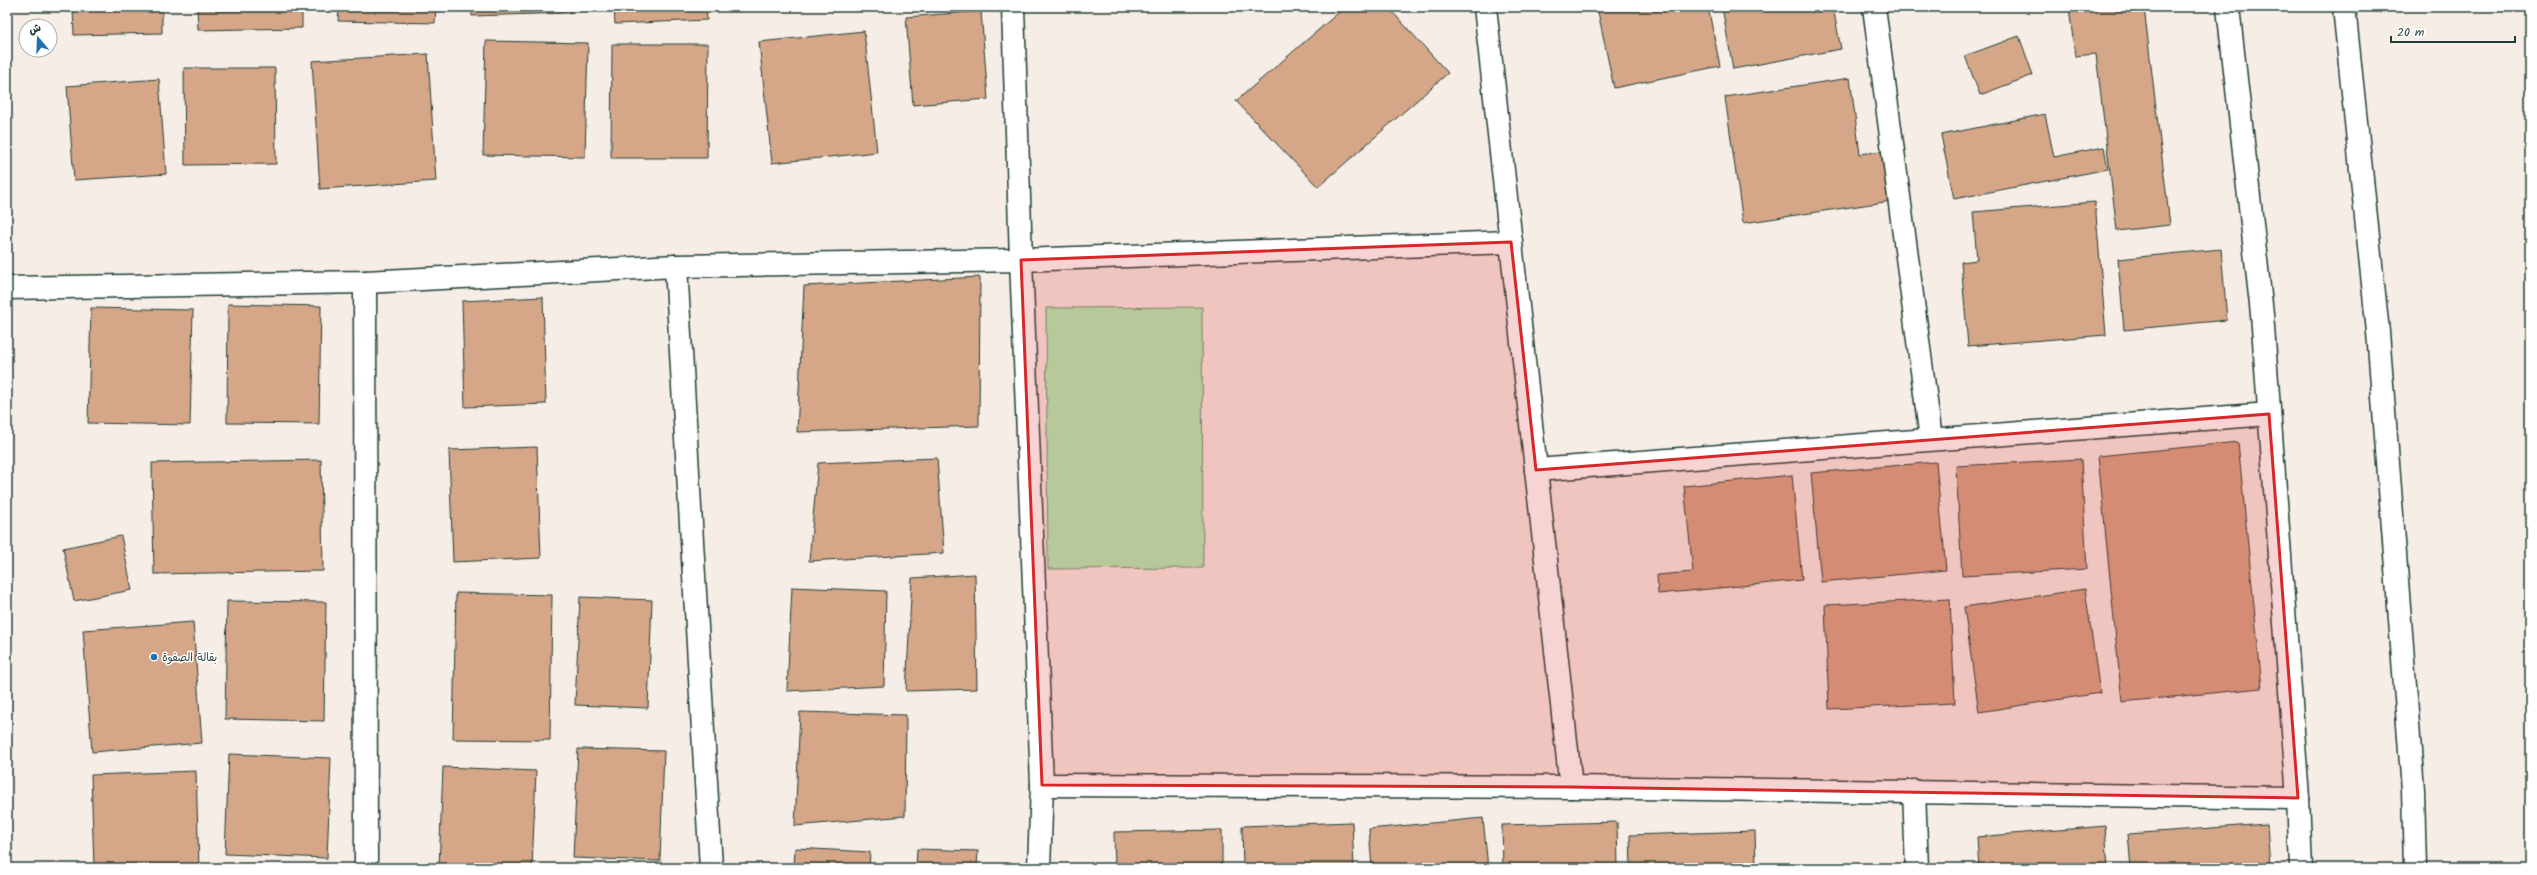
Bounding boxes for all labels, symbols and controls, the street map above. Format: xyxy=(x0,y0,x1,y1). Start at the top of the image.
north arrow xyxy=(18,18,58,58)
scale bar xyxy=(2391,18,2515,44)
text: ش xyxy=(26,19,44,40)
text: 20 m xyxy=(2397,23,2425,42)
place label: بقالة الصفوة xyxy=(162,649,217,667)
marker: بقالة الصفوة xyxy=(149,652,159,662)

